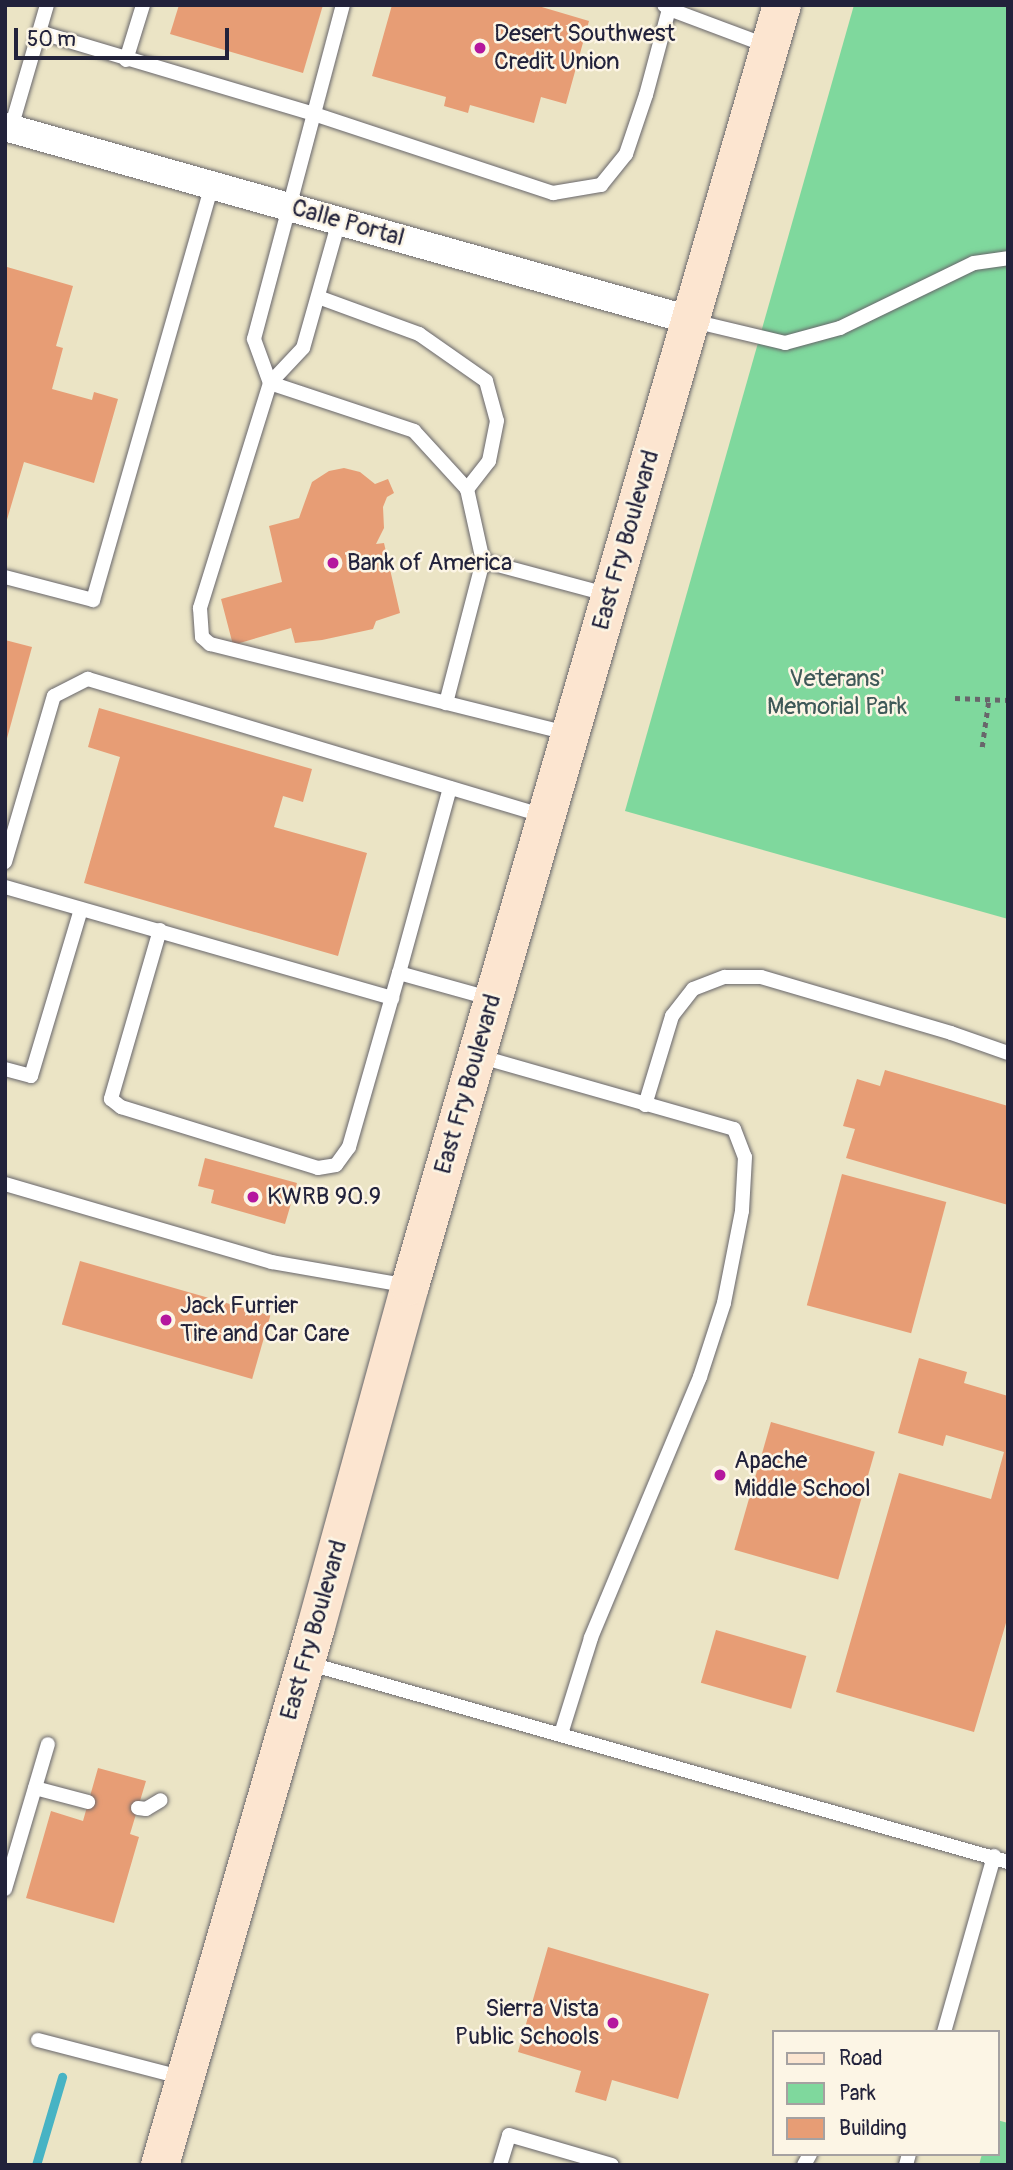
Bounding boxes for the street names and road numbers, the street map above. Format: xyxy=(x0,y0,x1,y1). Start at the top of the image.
street label: Calle Portal xyxy=(288,193,408,253)
street label: East Fry Boulevard xyxy=(587,447,665,633)
street label: East Fry Boulevard xyxy=(429,991,507,1177)
street label: East Fry Boulevard xyxy=(275,1537,353,1723)

